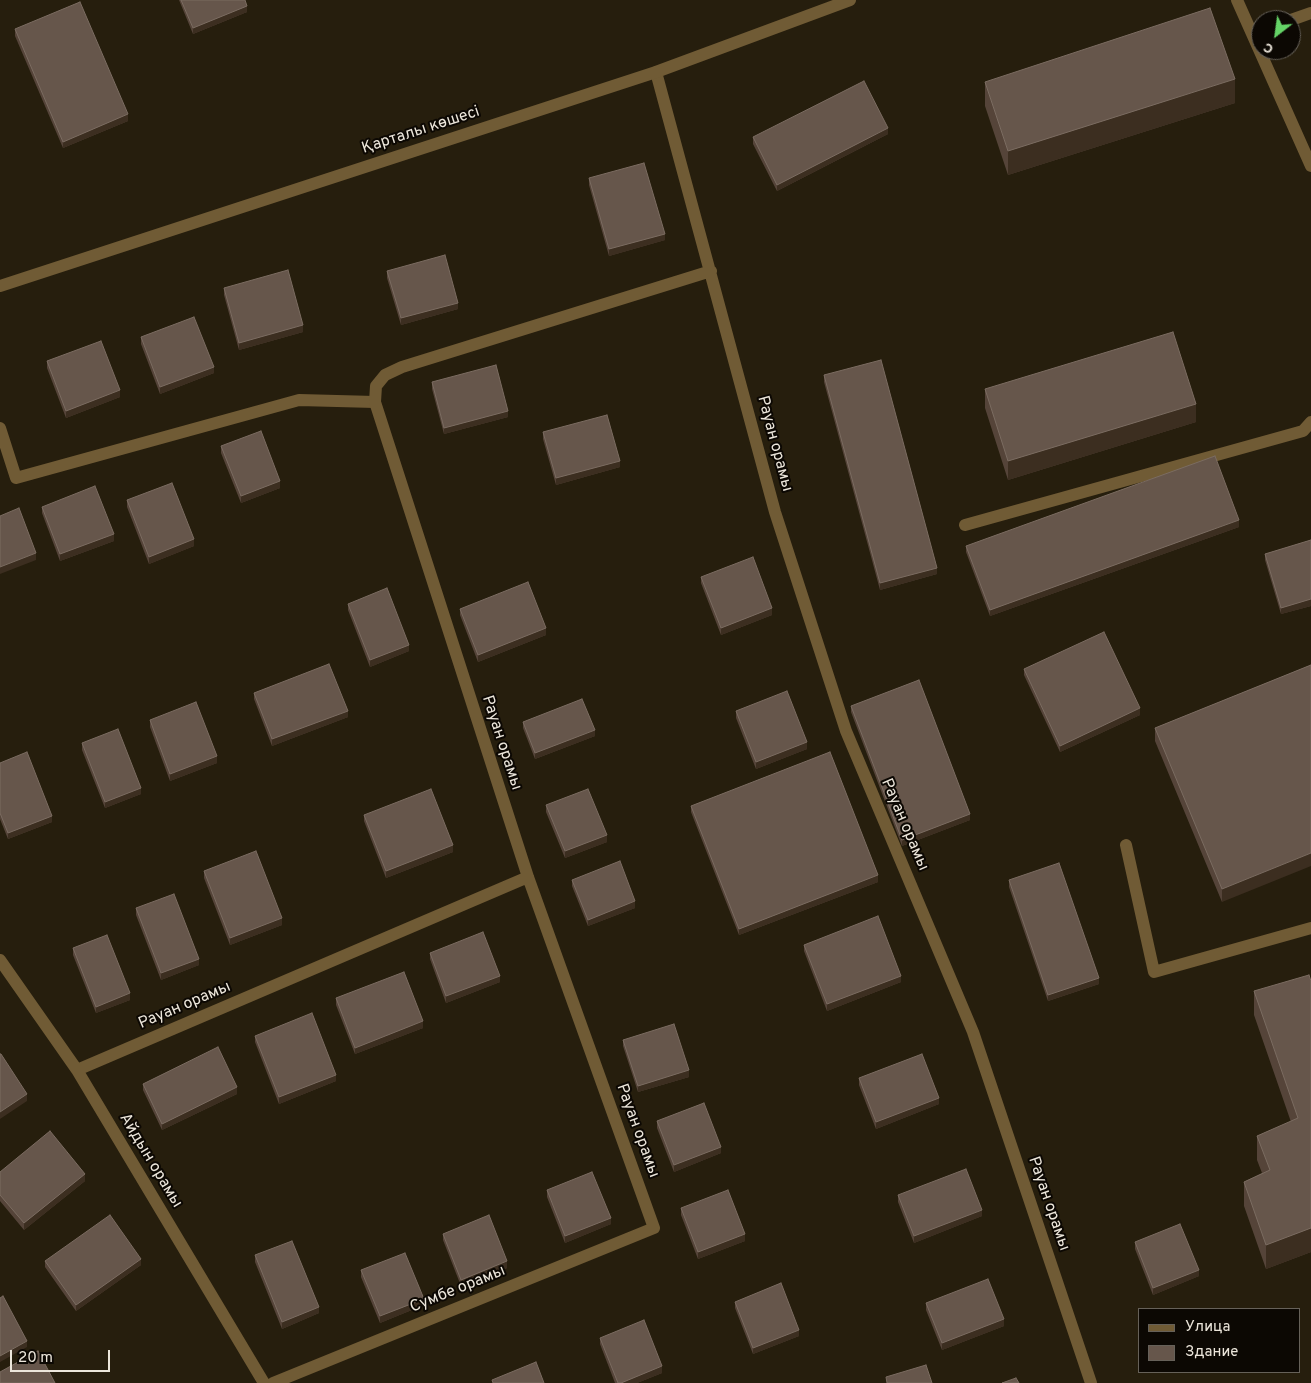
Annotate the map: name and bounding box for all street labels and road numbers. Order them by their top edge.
street label: Қарталы көшесі [360,103,482,159]
street label: Рауан орамы [752,394,796,494]
street label: Рауан орамы [477,693,525,793]
street label: Рауан орамы [876,776,932,874]
street label: Рауан орамы [136,978,234,1034]
street label: Рауан орамы [611,1081,663,1181]
street label: Айдын орамы [114,1110,186,1212]
street label: Рауан орамы [1023,1154,1073,1254]
street label: Сумбе орамы [407,1262,509,1318]

